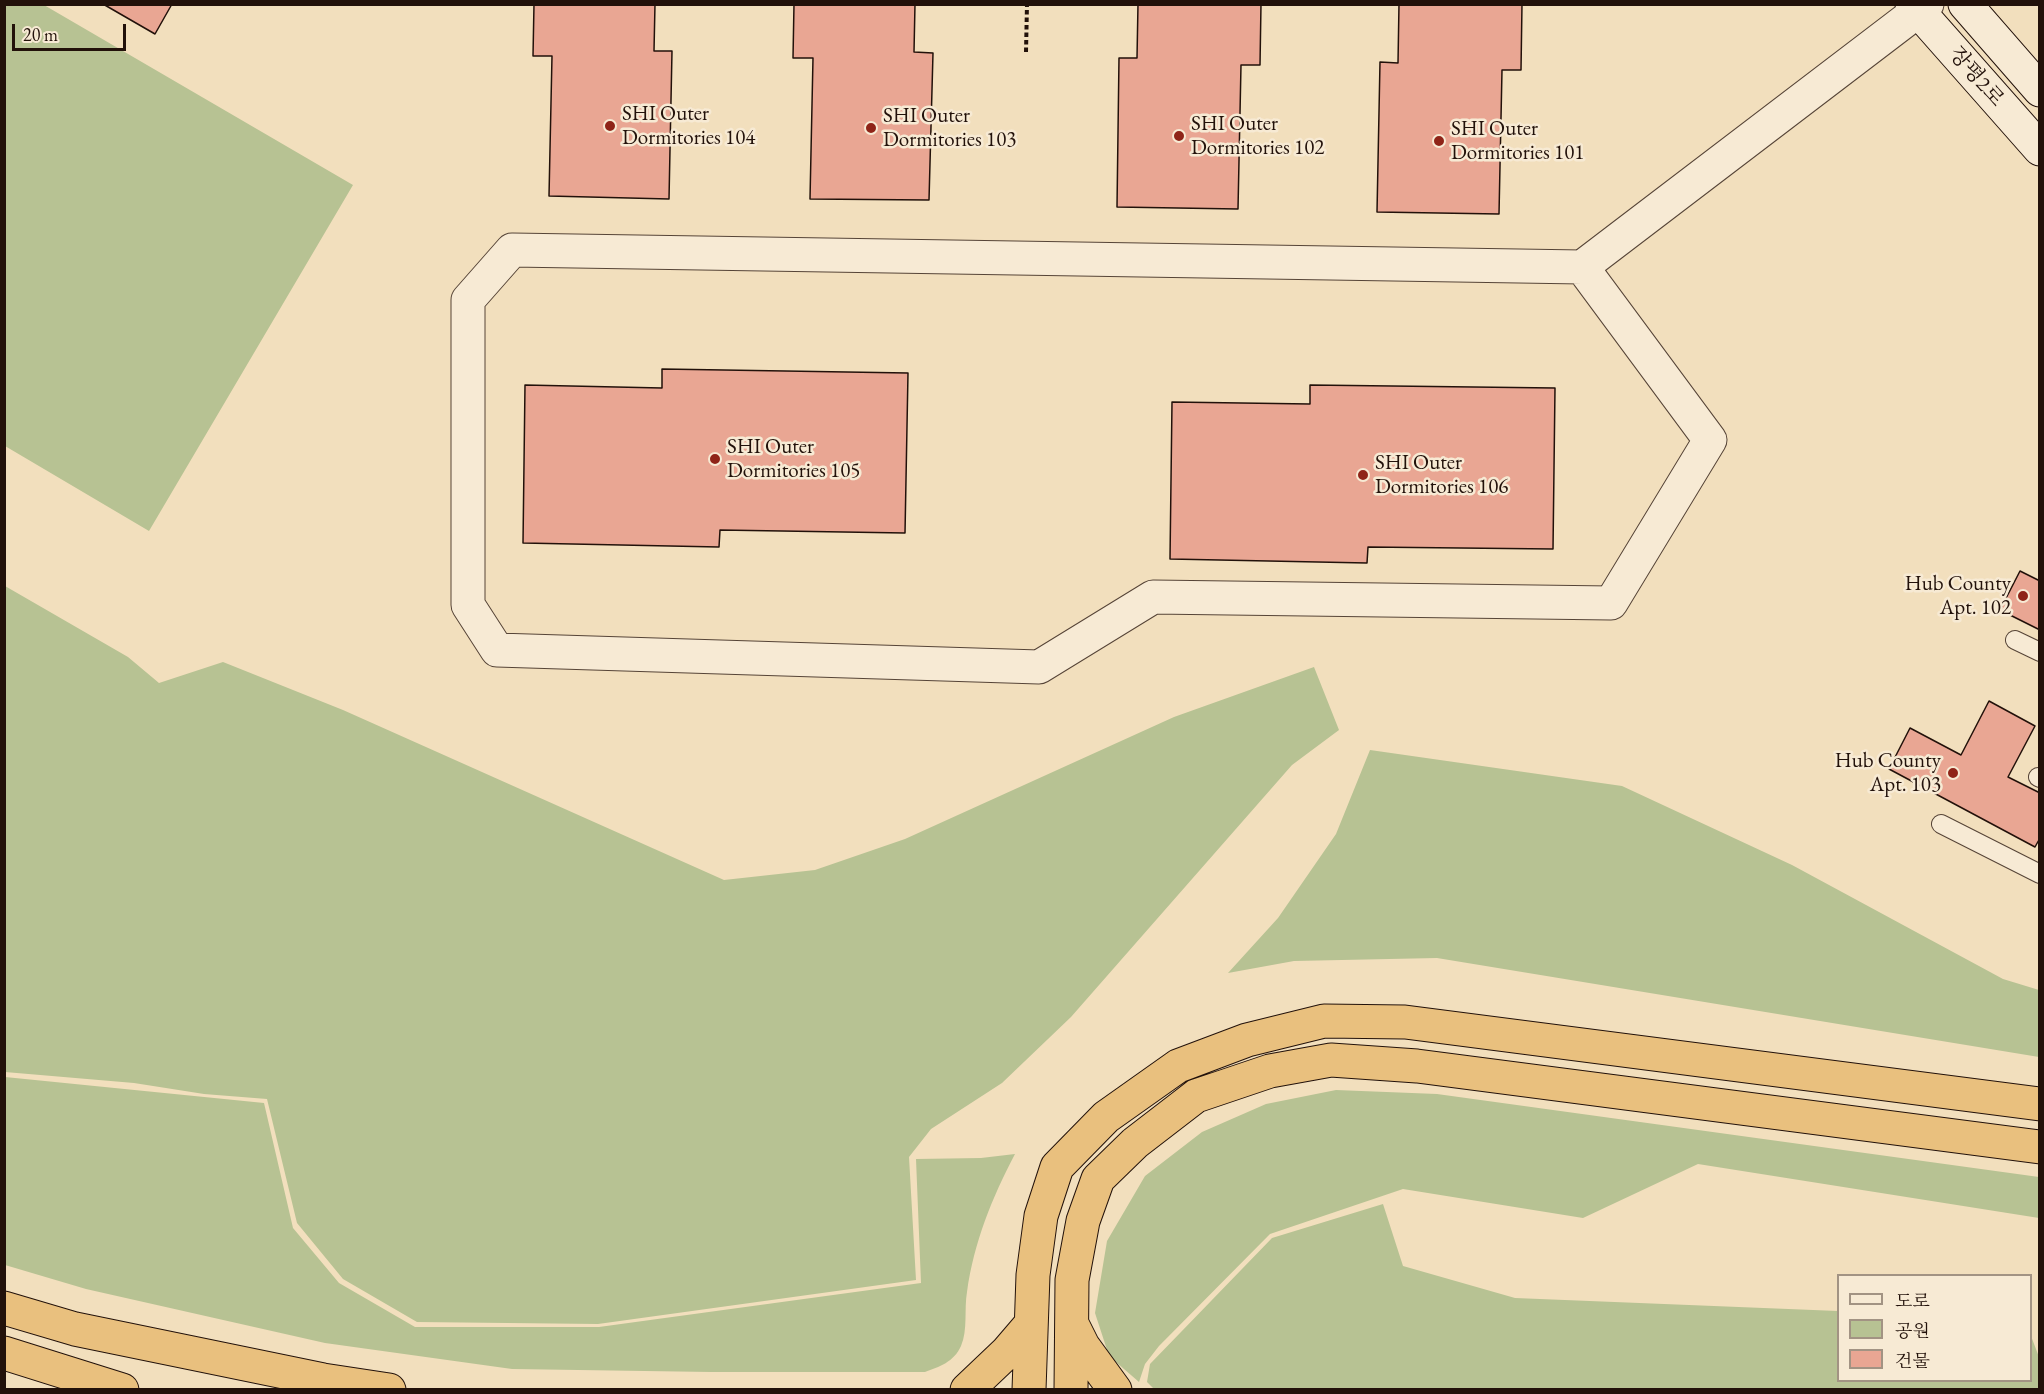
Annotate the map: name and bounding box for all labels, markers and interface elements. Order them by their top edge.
scale bar [15,12,129,50]
text: 20 m [23,23,58,46]
street label: 장평2로 [1943,42,2009,112]
place label: SHI Outer Dormitories 104 [622,101,755,151]
place label: SHI Outer Dormitories 103 [883,103,1016,153]
place label: SHI Outer Dormitories 102 [1191,111,1324,161]
place label: SHI Outer Dormitories 101 [1451,116,1584,166]
marker: SHI Outer Dormitories 104 [603,119,617,133]
marker: SHI Outer Dormitories 103 [864,121,878,135]
marker: SHI Outer Dormitories 102 [1172,129,1186,143]
marker: SHI Outer Dormitories 101 [1432,134,1446,148]
place label: SHI Outer Dormitories 105 [727,434,860,484]
place label: SHI Outer Dormitories 106 [1375,450,1508,500]
marker: SHI Outer Dormitories 105 [708,452,722,466]
marker: SHI Outer Dormitories 106 [1356,468,1370,482]
place label: Hub County Apt. 102 [1905,571,2011,621]
marker: Hub County Apt. 102 [2016,589,2030,603]
place label: Hub County Apt. 103 [1835,748,1941,798]
marker: Hub County Apt. 103 [1946,766,1960,780]
legend [1837,1274,2032,1382]
text: 도로 [1895,1289,1930,1312]
text: 공원 [1895,1319,1930,1342]
text: 건물 [1895,1349,1930,1372]

